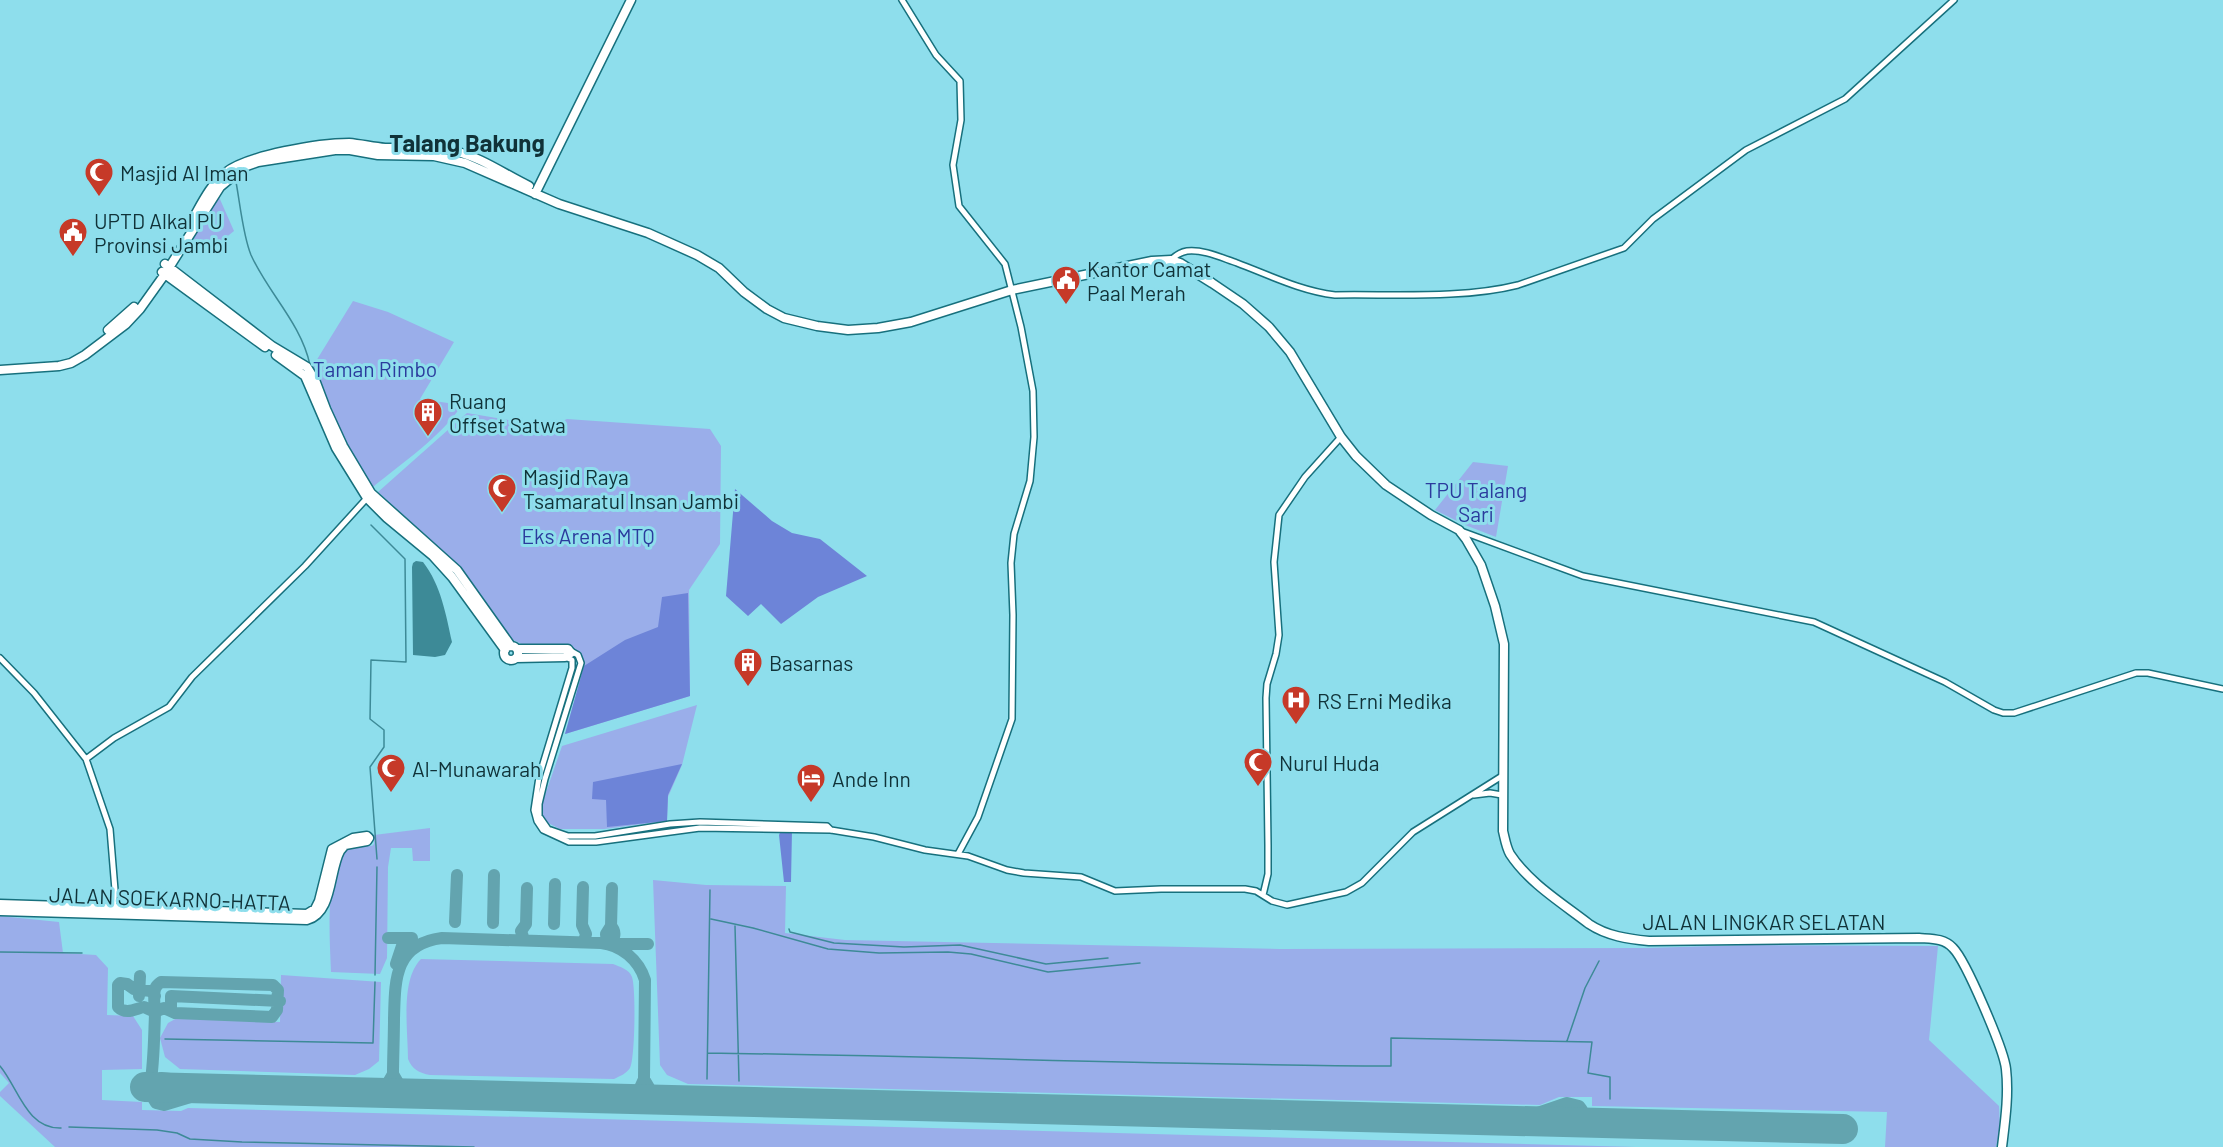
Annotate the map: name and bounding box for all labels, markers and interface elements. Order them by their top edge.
district label: Talang Bakung [389,128,545,157]
mosque icon: Masjid Al Iman [83,156,115,198]
place label: Masjid Al Iman [120,160,249,185]
place label: UPTD Alkal PU Provinsi Jambi [94,208,228,257]
public building icon: UPTD Alkal PU Provinsi Jambi [57,216,89,258]
place label: Kantor Camat Paal Merah [1087,256,1212,305]
public building icon: Kantor Camat Paal Merah [1050,264,1082,306]
park label: Taman Rimbo [313,356,437,381]
place label: Ruang Offset Satwa [449,388,566,437]
building icon: Ruang Offset Satwa [412,396,444,438]
place label: Masjid Raya Tsamaratul Insan Jambi [523,464,739,513]
mosque icon: Masjid Raya Tsamaratul Insan Jambi [486,472,518,514]
park label: TPU Talang Sari [1425,477,1527,526]
park label: Eks Arena MTQ [521,523,655,548]
building icon: Basarnas [732,646,764,688]
place label: Basarnas [769,650,853,675]
hospital icon: RS Erni Medika [1280,684,1312,726]
place label: RS Erni Medika [1317,688,1452,713]
mosque icon: Nurul Huda [1242,746,1274,788]
place label: Nurul Huda [1279,750,1380,775]
mosque icon: Al-Munawarah [375,752,407,794]
place label: Al-Munawarah [412,756,541,781]
hotel icon: Ande Inn [795,762,827,804]
place label: Ande Inn [832,766,911,791]
street label: JALAN SOEKARNO-HATTA [49,881,292,915]
street label: JALAN LINGKAR SELATAN [1642,909,1886,934]

